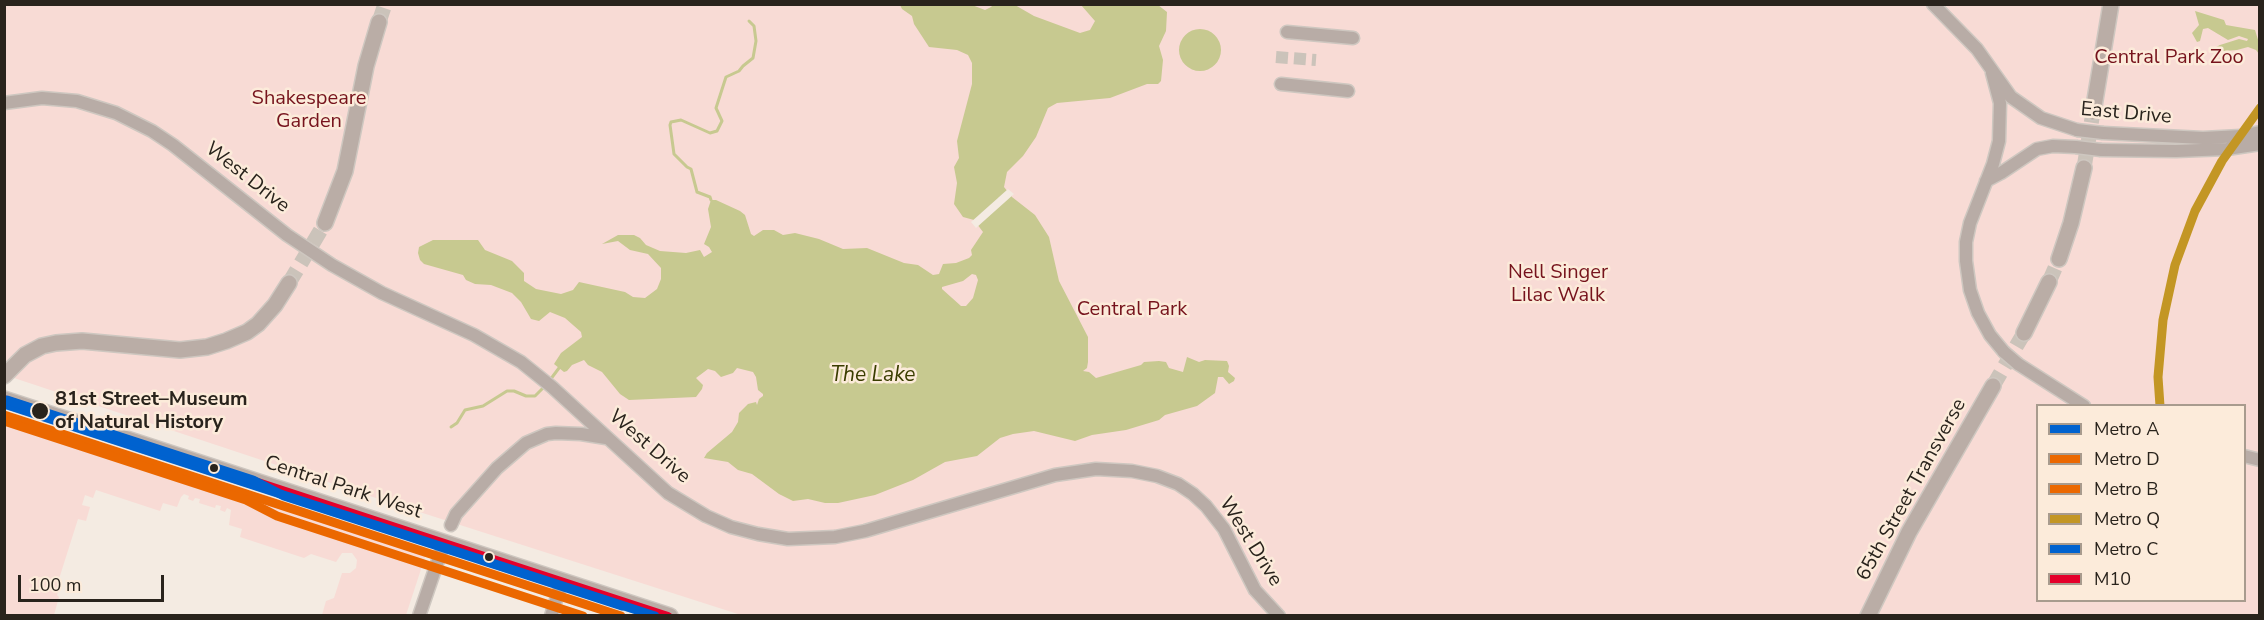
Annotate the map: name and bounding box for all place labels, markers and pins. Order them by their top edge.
place label: 81st Street–Museum of Natural History [55,388,247,435]
marker: 81st Street–Museum of Natural History [30,401,50,421]
unlabelled marker [208,462,220,474]
unlabelled marker [483,551,495,563]

